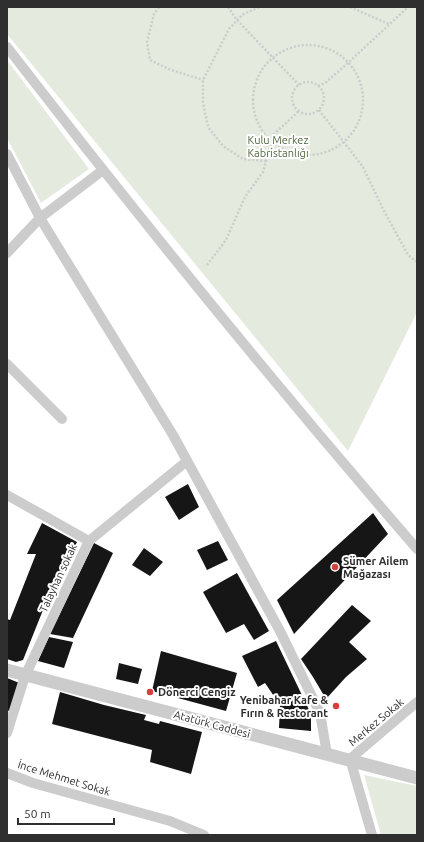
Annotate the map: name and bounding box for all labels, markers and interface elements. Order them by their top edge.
park label: Kulu Merkez Kabristanlığı [247,134,309,159]
street label: Talayhan sokak [37,542,79,614]
place label: Sümer Ailem Mağazası [343,555,409,580]
marker: Sümer Ailem Mağazası [330,562,340,572]
place label: Dönerci Cengiz [158,686,236,698]
marker: Dönerci Cengiz [145,687,155,697]
place label: Yenibahar Kafe & Fırın & Restorant [240,694,328,719]
street label: Merkez Sokak [346,695,406,748]
marker: Yenibahar Kafe & Fırın & Restorant [331,701,341,711]
street label: Atatürk Caddesi [172,708,252,740]
street label: İnce Mehmet Sokak [16,758,112,798]
scale bar [18,800,114,826]
text: 50 m [24,807,51,820]

